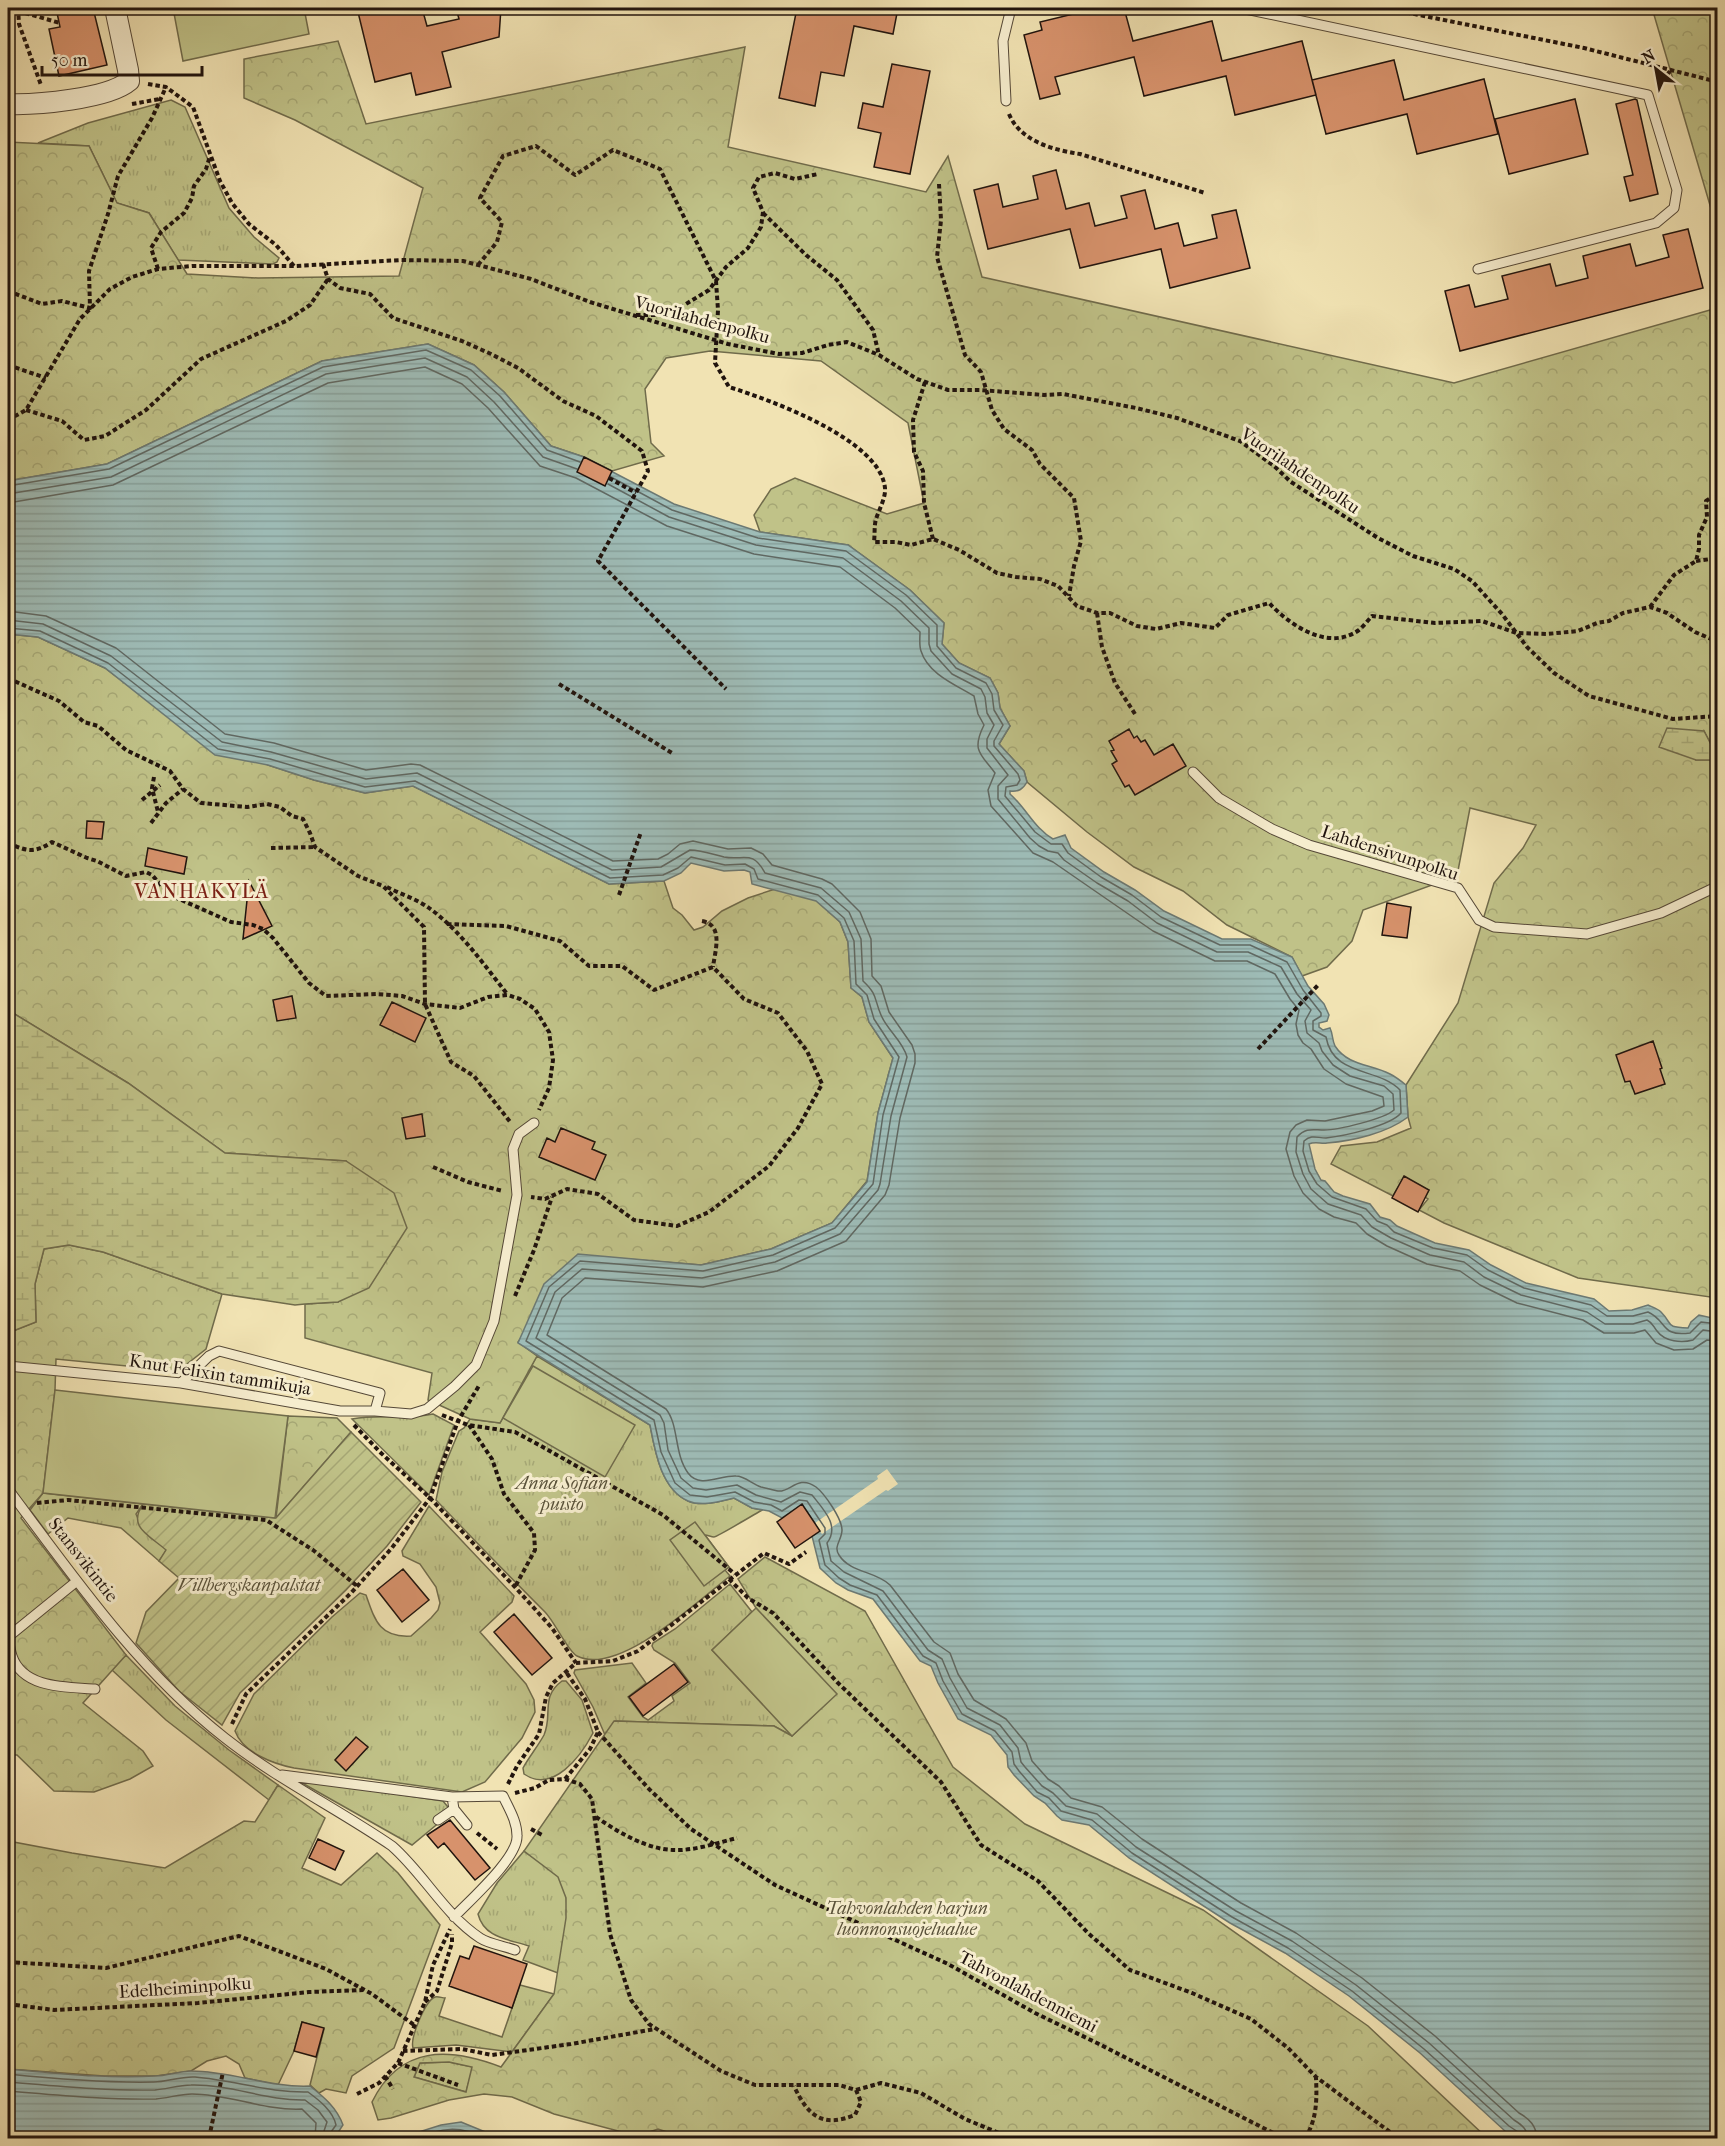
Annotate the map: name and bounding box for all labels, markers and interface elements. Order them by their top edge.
scale bar [42,39,202,77]
north arrow [1626,39,1686,99]
text: N [1638,45,1659,68]
text: 50 m [51,50,88,71]
street label: Vuorilahdenpolku [631,292,772,348]
street label: Vuorilahdenpolku [1236,423,1364,519]
street label: Lahdensivunpolku [1319,821,1461,885]
district label: VANHAKYLÄ [133,879,270,903]
street label: Knut Felixin tammikuja [128,1350,313,1400]
park label: Anna Sofian puisto [514,1473,608,1515]
street label: Stansvikintie [44,1514,122,1606]
park label: Villbergskanpalstat [178,1575,322,1596]
park label: Tahvonlahden harjun luonnonsuojelualue [826,1898,988,1940]
street label: Tahvonlahdenniemi [955,1947,1102,2038]
street label: Edelheiminpolku [118,1973,252,2003]

